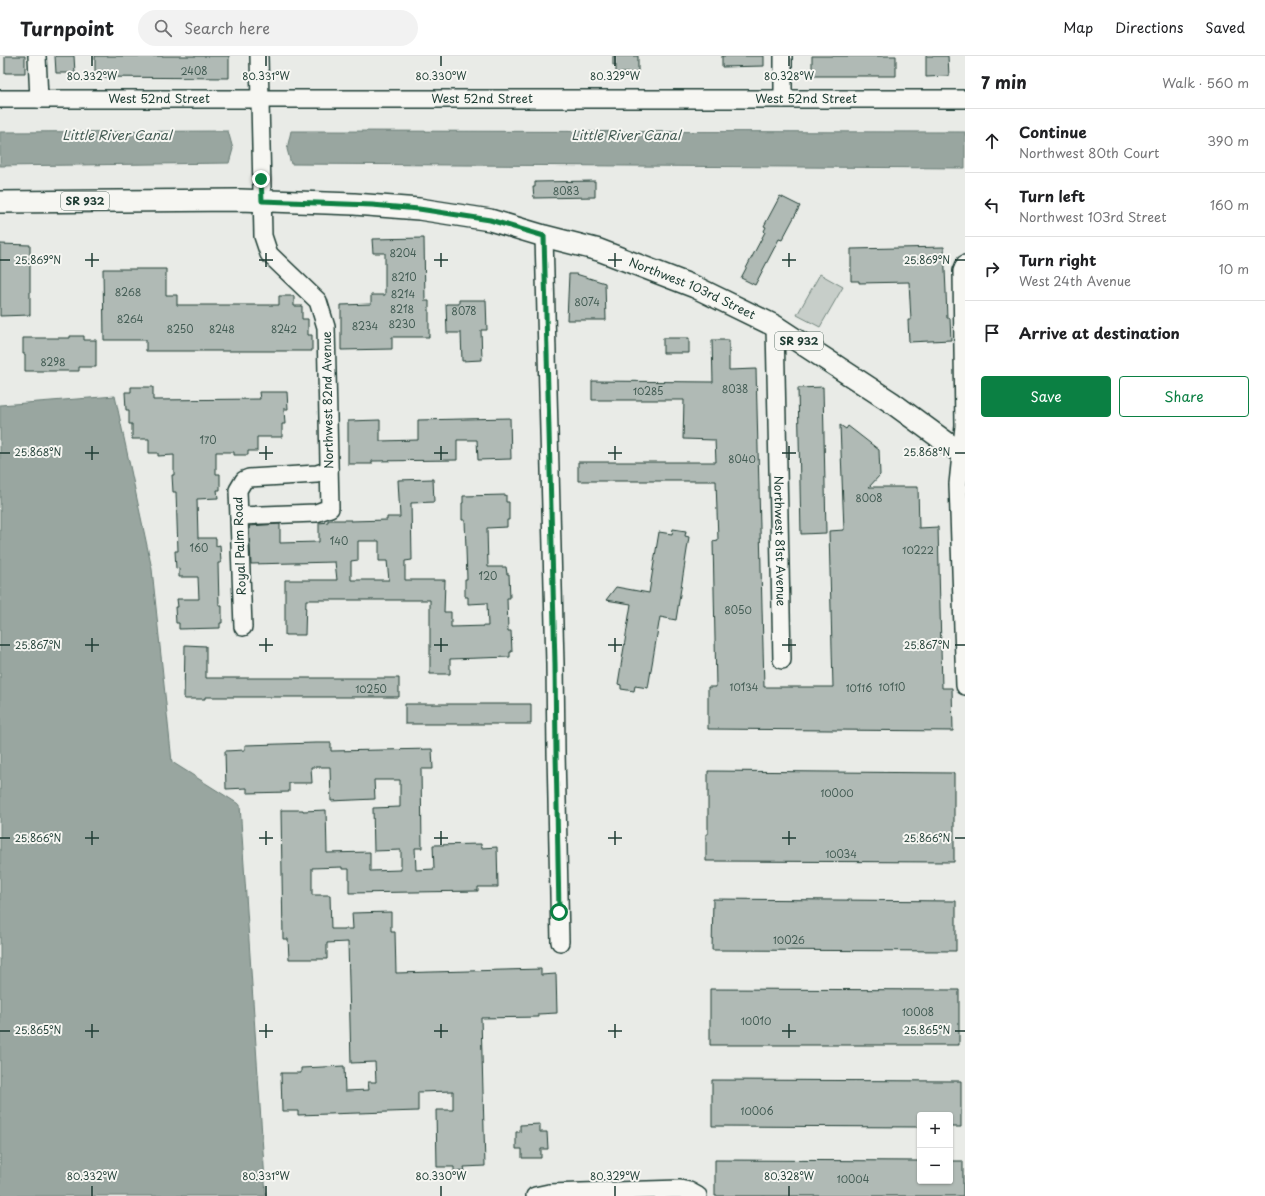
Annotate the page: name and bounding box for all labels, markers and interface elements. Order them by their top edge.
search box [138,10,418,46]
text: Turnpoint [20,14,114,42]
text: Search here [184,16,270,39]
icon: search [152,17,174,39]
text: Map [1063,17,1093,38]
text: Directions [1115,17,1183,38]
text: Saved [1205,17,1245,38]
house number: 2408 [181,63,208,78]
text: 80.332°W [67,68,118,83]
text: 80.331°W [242,68,291,83]
text: 80.330°W [416,68,467,83]
text: 80.329°W [590,68,641,83]
text: 80.328°W [764,68,815,83]
text: 7 min [981,69,1027,95]
text: Walk · 560 m [1162,73,1249,92]
street label: West 52nd Street [108,89,210,107]
street label: West 52nd Street [431,89,533,107]
street label: West 52nd Street [755,89,857,107]
text: Continue [1019,120,1087,143]
water label: Little River Canal [62,125,174,144]
water label: Little River Canal [571,125,683,144]
icon: ahead [981,130,1003,152]
text: 390 m [1207,131,1249,150]
text: Northwest 80th Court [1019,143,1159,162]
route end [252,170,270,188]
house number: 8083 [553,183,579,198]
text: Turn left [1019,184,1085,207]
road number: SR 932 [61,192,109,210]
icon: left [981,194,1003,216]
text: 160 m [1210,195,1249,214]
text: Northwest 103rd Street [1019,207,1167,226]
house number: 8204 [389,245,417,260]
text: Turn right [1019,248,1096,271]
text: 25.869°N [15,252,61,267]
street label: Northwest 103rd Street [627,252,759,323]
text: 25.869°N [904,252,950,267]
icon: right [981,258,1003,280]
text: 10 m [1219,259,1249,278]
house number: 8210 [391,269,417,284]
text: West 24th Avenue [1019,271,1131,290]
house number: 8268 [115,284,141,299]
house number: 8214 [391,286,416,301]
house number: 8074 [574,294,600,309]
house number: 8218 [390,301,414,316]
house number: 8078 [451,303,477,318]
house number: 8264 [117,311,144,326]
house number: 8230 [388,316,416,331]
house number: 8234 [352,318,379,333]
house number: 8250 [167,321,193,336]
house number: 8248 [209,321,235,336]
house number: 8242 [271,321,297,336]
text: Arrive at destination [1019,321,1180,344]
icon: arrive [981,322,1003,344]
street label: Northwest 82nd Avenue [317,331,337,469]
road number: SR 932 [775,332,823,350]
house number: 8298 [40,354,66,369]
button: Save [981,376,1111,417]
button: Share [1119,376,1249,417]
house number: 8038 [722,381,748,396]
house number: 10285 [633,383,663,398]
house number: 170 [199,432,217,447]
text: 25.868°N [15,444,62,459]
text: 25.868°N [904,444,951,459]
house number: 8040 [728,451,756,466]
street label: Northwest 81st Avenue [770,475,791,607]
house number: 8008 [855,490,883,505]
street label: Royal Palm Road [228,496,250,596]
house number: 140 [330,533,348,548]
house number: 160 [190,540,208,555]
house number: 10222 [902,542,934,557]
house number: 120 [479,568,497,583]
house number: 8050 [724,602,752,617]
text: 25.867°N [15,637,61,652]
text: 25.867°N [904,637,950,652]
house number: 10134 [730,679,759,694]
house number: 10110 [879,679,905,694]
house number: 10116 [846,680,872,695]
house number: 10250 [355,681,387,696]
house number: 10000 [820,785,854,800]
text: 25.866°N [15,830,61,845]
text: 25.866°N [904,830,950,845]
house number: 10034 [825,846,857,861]
route start [550,903,568,921]
house number: 10026 [773,932,805,947]
house number: 10008 [902,1004,934,1019]
house number: 10010 [741,1013,771,1028]
text: 25.865°N [15,1022,61,1037]
text: 25.865°N [904,1022,950,1037]
house number: 10006 [741,1103,773,1118]
map controls [917,1112,953,1184]
button: + [917,1112,953,1148]
button: − [917,1148,953,1184]
text: 80.332°W [67,1168,118,1183]
text: 80.331°W [242,1168,291,1183]
text: 80.330°W [416,1168,467,1183]
text: 80.329°W [590,1168,641,1183]
text: 80.328°W [764,1168,815,1183]
house number: 10004 [837,1171,870,1186]

